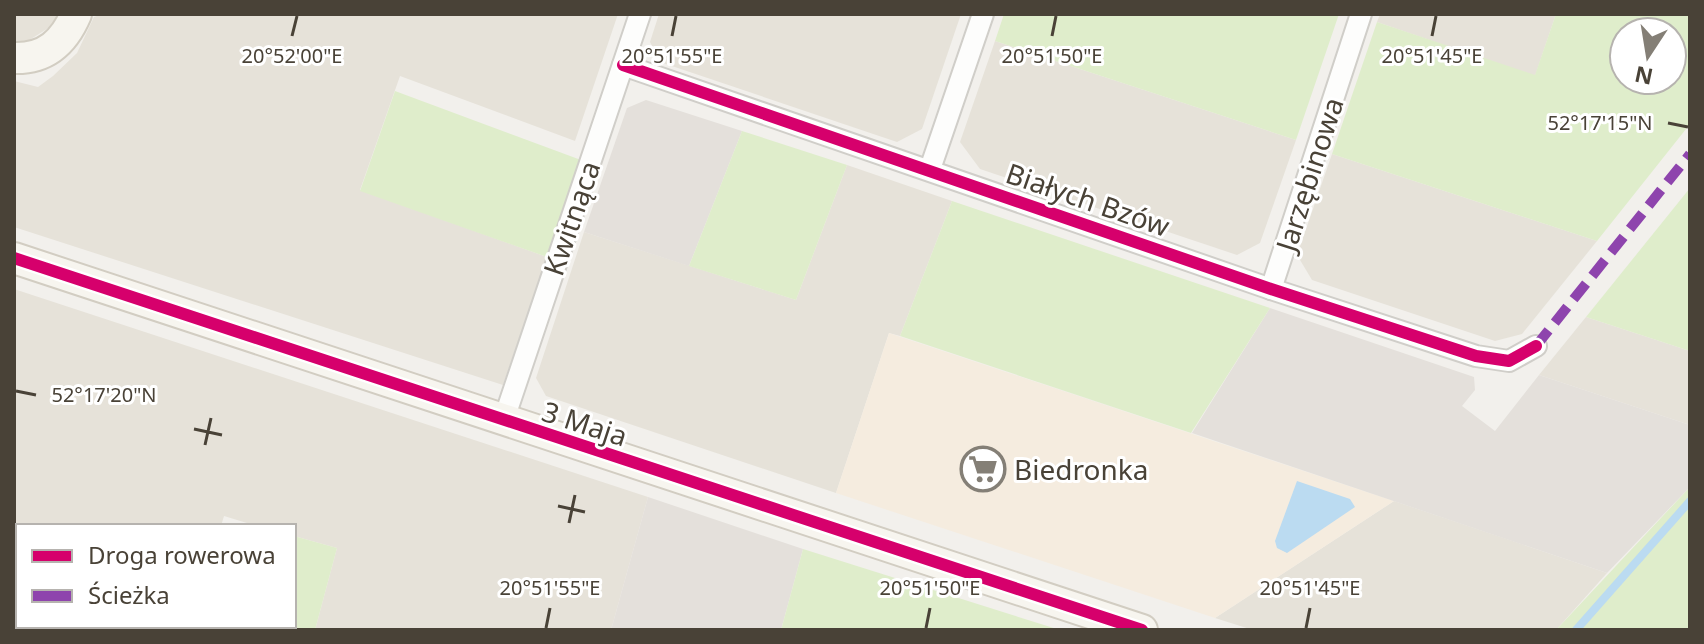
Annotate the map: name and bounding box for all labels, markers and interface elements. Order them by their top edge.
north arrow [1608,16,1688,96]
text: 20°52'00"E [242,42,342,69]
text: 20°51'55"E [622,42,722,69]
text: 20°51'50"E [1002,42,1102,69]
text: 20°51'45"E [1382,42,1482,69]
text: N [1632,60,1656,93]
street label: Jarzębinowa [1265,92,1352,259]
text: 52°17'15"N [1547,109,1653,136]
street label: Białych Bzów [1001,153,1175,245]
street label: Kwitnąca [534,156,608,280]
text: 52°17'20"N [51,381,157,408]
street label: 3 Maja [538,391,632,455]
supermarket icon: Biedronka [959,445,1007,493]
place label: Biedronka [1014,450,1148,488]
legend [16,524,296,628]
text: Droga rowerowa [88,538,276,571]
text: 20°51'55"E [500,574,600,601]
text: 20°51'50"E [880,574,980,601]
text: 20°51'45"E [1260,574,1360,601]
text: Ścieżka [88,578,170,611]

